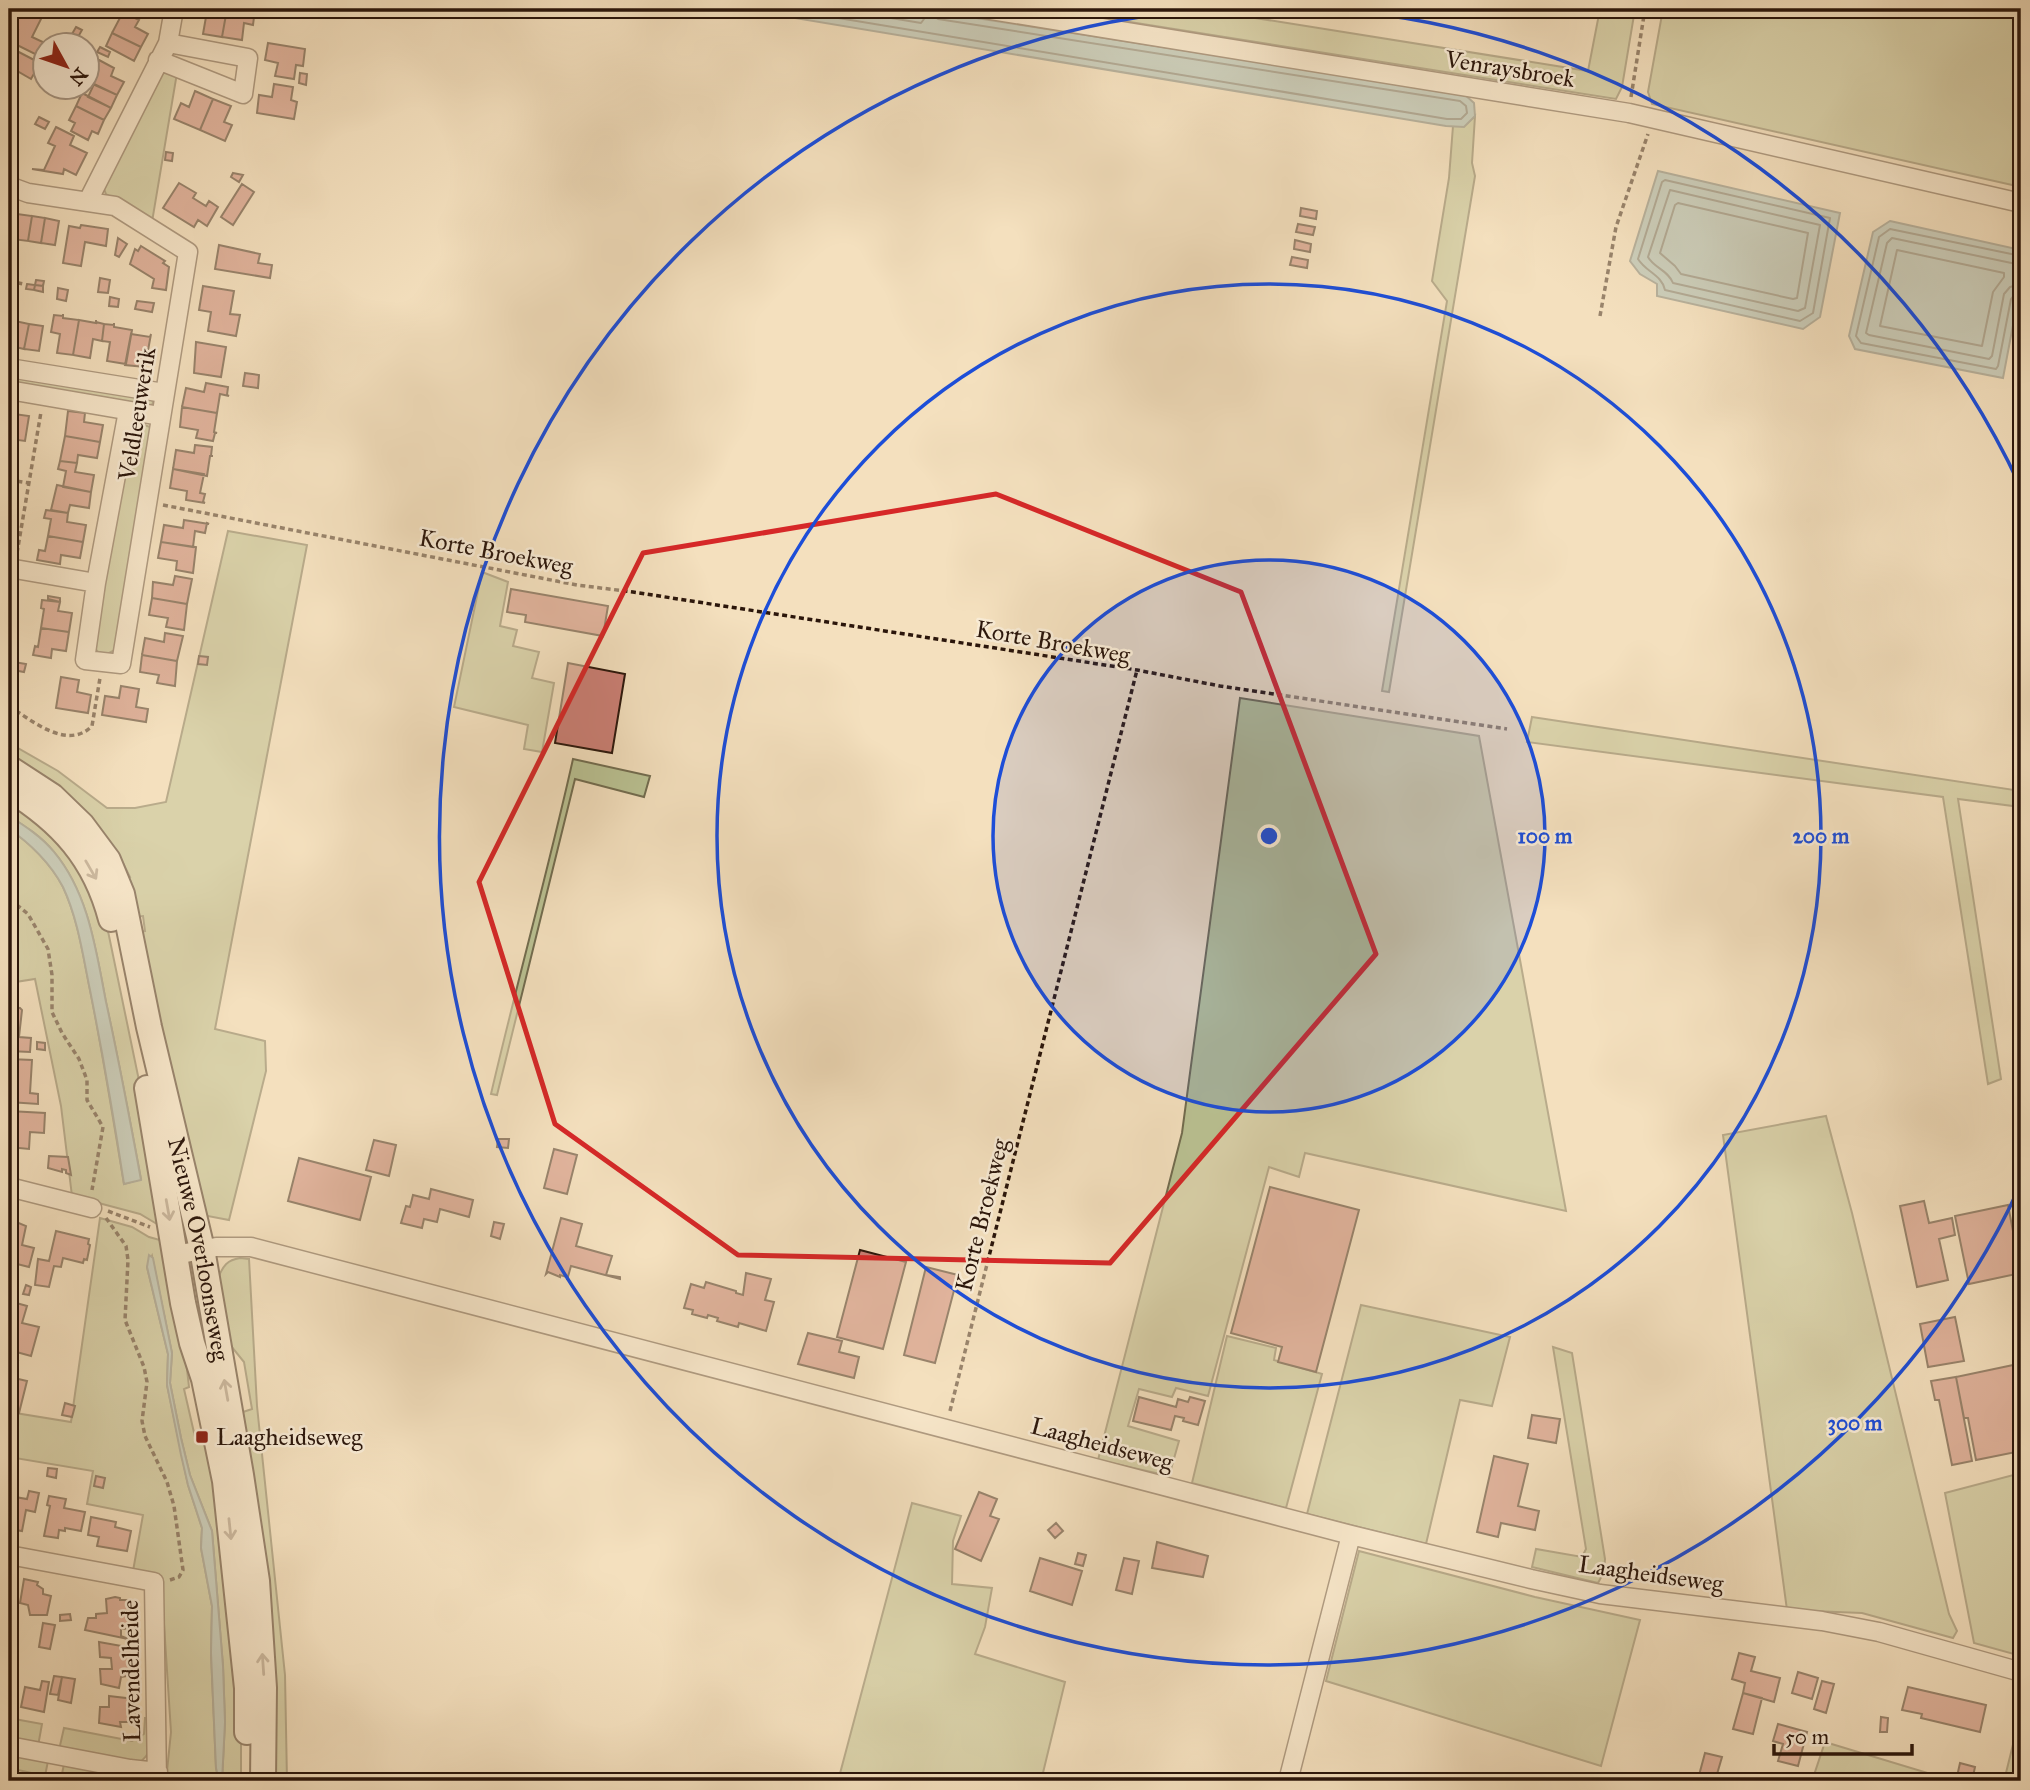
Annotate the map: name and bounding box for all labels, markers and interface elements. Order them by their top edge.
north arrow [32,32,102,102]
street label: Venraysbroek [1442,44,1578,94]
text: N [65,63,93,90]
street label: Veldleeuwerik [111,344,162,484]
street label: Korte Broekweg [416,522,576,582]
street label: Korte Broekweg [973,614,1133,670]
text: 100 m [1518,823,1573,849]
text: 200 m [1793,823,1850,849]
centre of rings [1257,824,1281,848]
one-way arrow [84,859,98,879]
street label: Nieuwe Overloonseweg [161,1134,236,1364]
street label: Korte Broekweg [949,1135,1016,1294]
one-way arrow [162,1198,175,1221]
one-way arrow [219,1379,232,1402]
text: 300 m [1827,1410,1883,1436]
street label: Laagheidseweg [1027,1411,1177,1478]
place label: Laagheidseweg [216,1422,363,1452]
marker: Laagheidseweg [194,1429,210,1445]
one-way arrow [224,1517,237,1540]
street label: Laagheidseweg [1576,1549,1726,1599]
street label: Lavendelheide [115,1600,147,1742]
one-way arrow [256,1653,269,1676]
scale bar [1774,1713,1913,1757]
text: 50 m [1785,1724,1830,1750]

